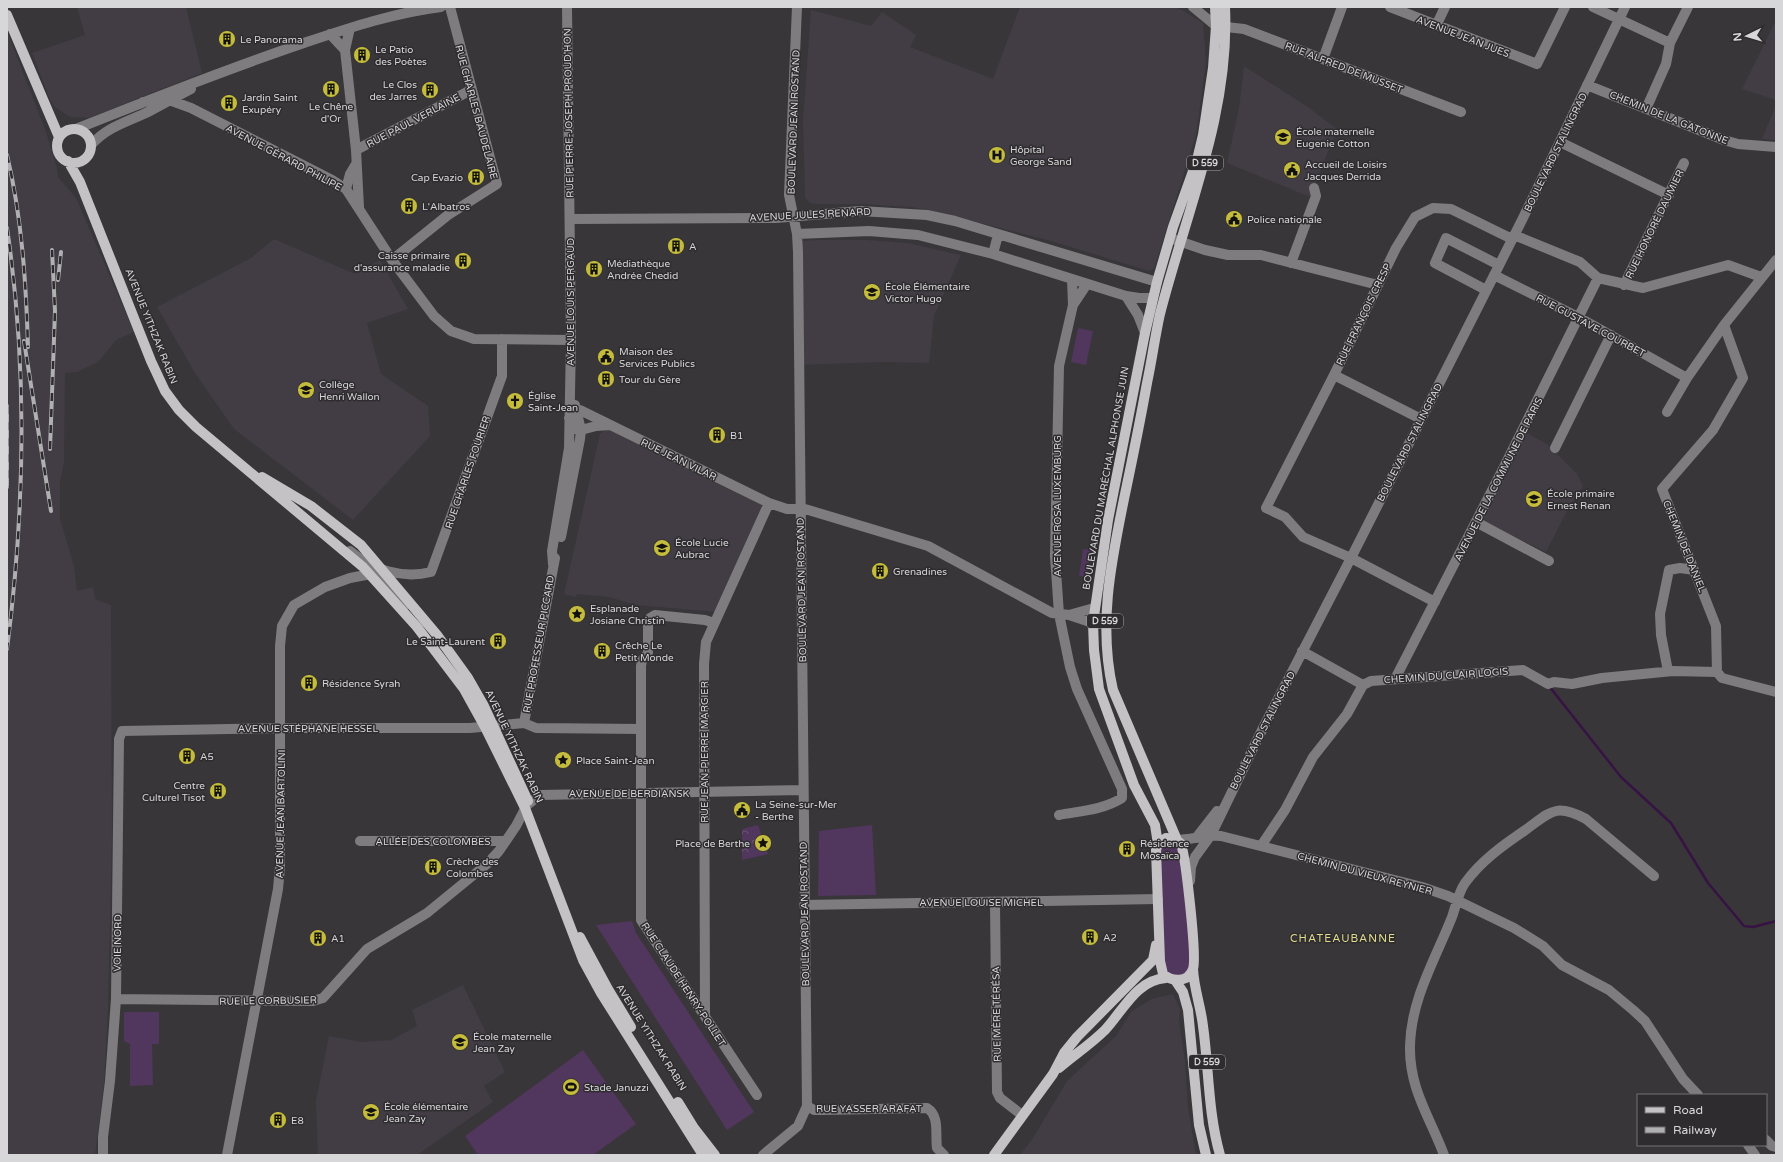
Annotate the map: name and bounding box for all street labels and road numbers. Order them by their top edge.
street label: AVENUE JEAN JUES [1414,14,1511,60]
street label: RUE PIERRE-JOSEPH PROUD'HON [562,28,576,198]
street label: RUE ALFRED DE MUSSET [1283,40,1404,96]
street label: RUE CHARLES BAUDELAIRE [452,44,500,181]
street label: BOULEVARD JEAN ROSTAND [785,50,803,194]
street label: CHEMIN DE LA GATONNE [1608,89,1730,147]
street label: RUE PAUL VERLAINE [365,91,462,151]
street label: BOULEVARD STALINGRAD [1522,91,1590,214]
street label: AVENUE GÉRARD PHILIPE [224,122,344,194]
road number: D 559 [1187,156,1223,170]
street label: RUE HONORÉ DAUMIER [1623,168,1687,281]
street label: AVENUE JULES RENARD [749,206,871,224]
street label: AVENUE LOUIS PERGAUD [565,238,577,366]
street label: RUE FRANÇOIS CRESP [1334,261,1394,367]
street label: AVENUE YITHZAK RABIN [122,267,180,386]
street label: RUE GUSTAVE COURBET [1534,292,1647,360]
street label: BOULEVARD DU MARÉCHAL ALPHONSE JUIN [1080,366,1132,591]
street label: BOULEVARD STALINGRAD [1375,381,1445,504]
street label: AVENUE DE LA COMMUNE DE PARIS [1452,396,1546,563]
street label: RUE CHARLES FOURIER [443,414,493,530]
street label: AVENUE ROSA LUXEMBURG [1052,435,1064,577]
street label: RUE JEAN VILAR [639,436,718,483]
street label: CHEMIN DE DANIEL [1660,499,1708,594]
street label: BOULEVARD JEAN ROSTAND [795,518,809,662]
street label: RUE PROFESSEUR PICCARD [521,574,557,714]
road number: D 559 [1087,614,1123,628]
street label: CHEMIN DU CLAIR LOGIS [1383,666,1509,686]
street label: BOULEVARD STALINGRAD [1228,669,1298,792]
street label: RUE JEAN-PIERRE MARGIER [699,681,711,823]
street label: AVENUE YITHZAK RABIN [483,688,546,805]
street label: AVENUE STÉPHANE HESSEL [238,723,378,735]
street label: AVENUE JEAN BARTOLINI [274,749,288,879]
street label: AVENUE DE BERDIANSK [569,788,690,800]
street label: ALLÉE DES COLOMBES [376,836,490,848]
street label: BOULEVARD JEAN ROSTAND [798,842,812,986]
street label: CHEMIN DU VIEUX REYNIER [1296,850,1433,898]
street label: AVENUE LOUISE MICHEL [919,897,1043,909]
street label: VOIE NORD [111,914,125,972]
street label: RUE CLAUDE HENRY-POLLET [639,920,728,1049]
street label: RUE MÈRE TÉRÉSA [990,966,1004,1062]
street label: AVENUE YITHZAK RABIN [613,982,689,1093]
street label: RUE LE CORBUSIER [219,994,317,1008]
road number: D 559 [1189,1055,1225,1069]
street label: RUE YASSER ARAFAT [816,1103,922,1115]

